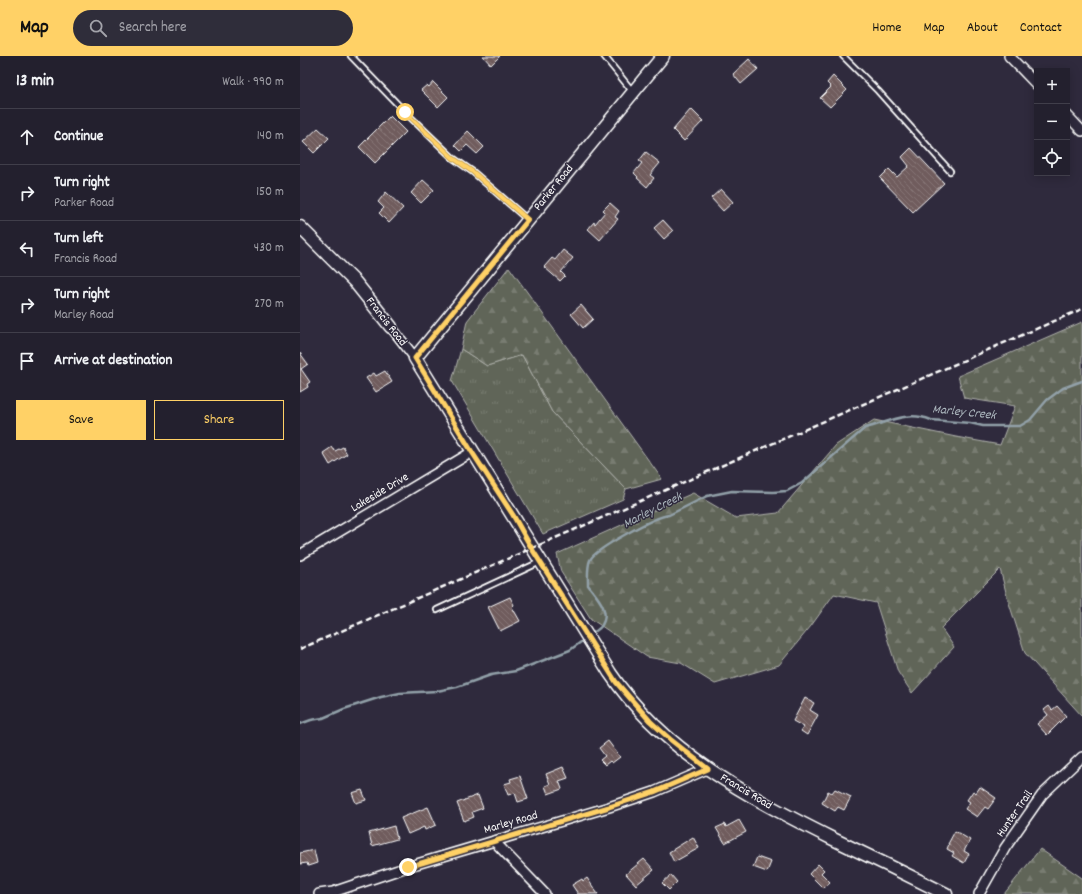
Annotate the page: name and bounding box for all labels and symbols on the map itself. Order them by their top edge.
route start [396,103,414,121]
street label: Parker Road [530,161,578,215]
street label: Francis Road [361,294,411,350]
water label: Marley Creek [931,400,998,426]
street label: Lakeside Drive [348,469,412,517]
water label: Marley Creek [620,487,687,534]
street label: Francis Road [717,770,775,814]
street label: Hunter Trail [993,787,1037,841]
street label: Marley Road [482,807,540,839]
route end [399,858,417,876]

